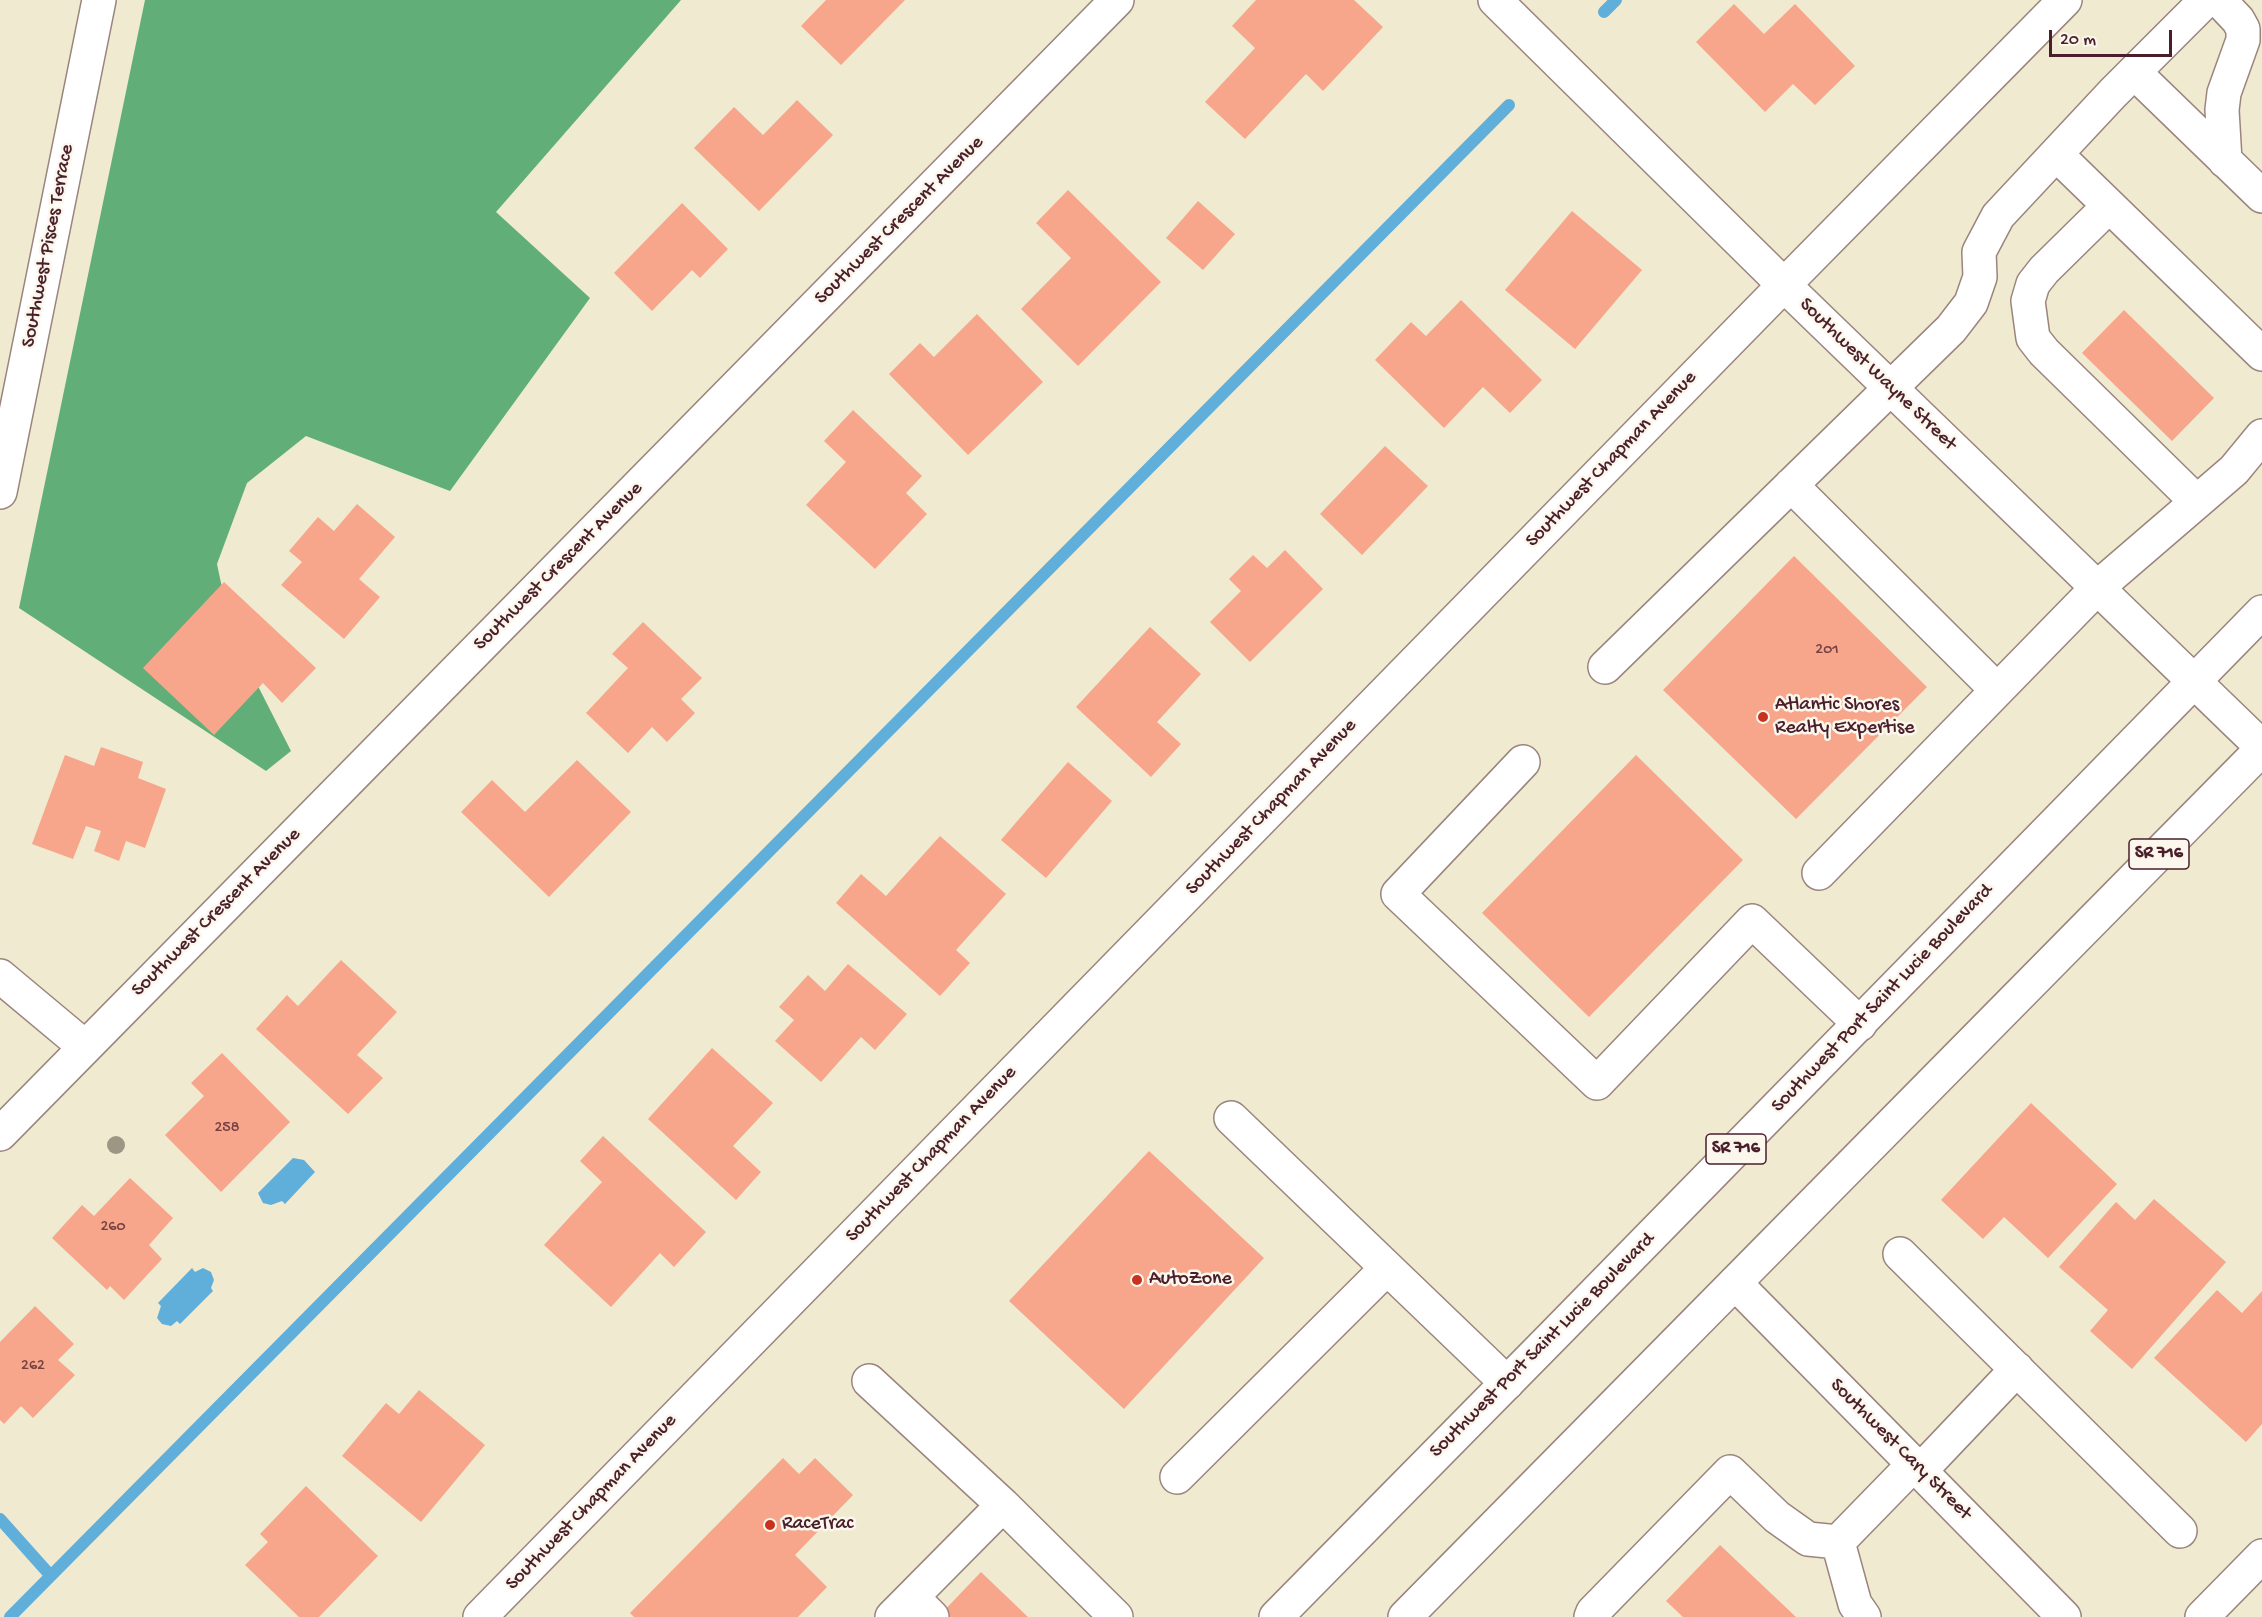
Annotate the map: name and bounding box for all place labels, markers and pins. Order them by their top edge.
place label: Atlantic Shores Realty Expertise [1775,694,1914,741]
marker: Atlantic Shores Realty Expertise [1756,710,1770,724]
place label: AutoZone [1149,1268,1232,1292]
marker: AutoZone [1130,1273,1144,1287]
place label: RaceTrac [782,1513,853,1537]
marker: RaceTrac [763,1518,777,1532]

